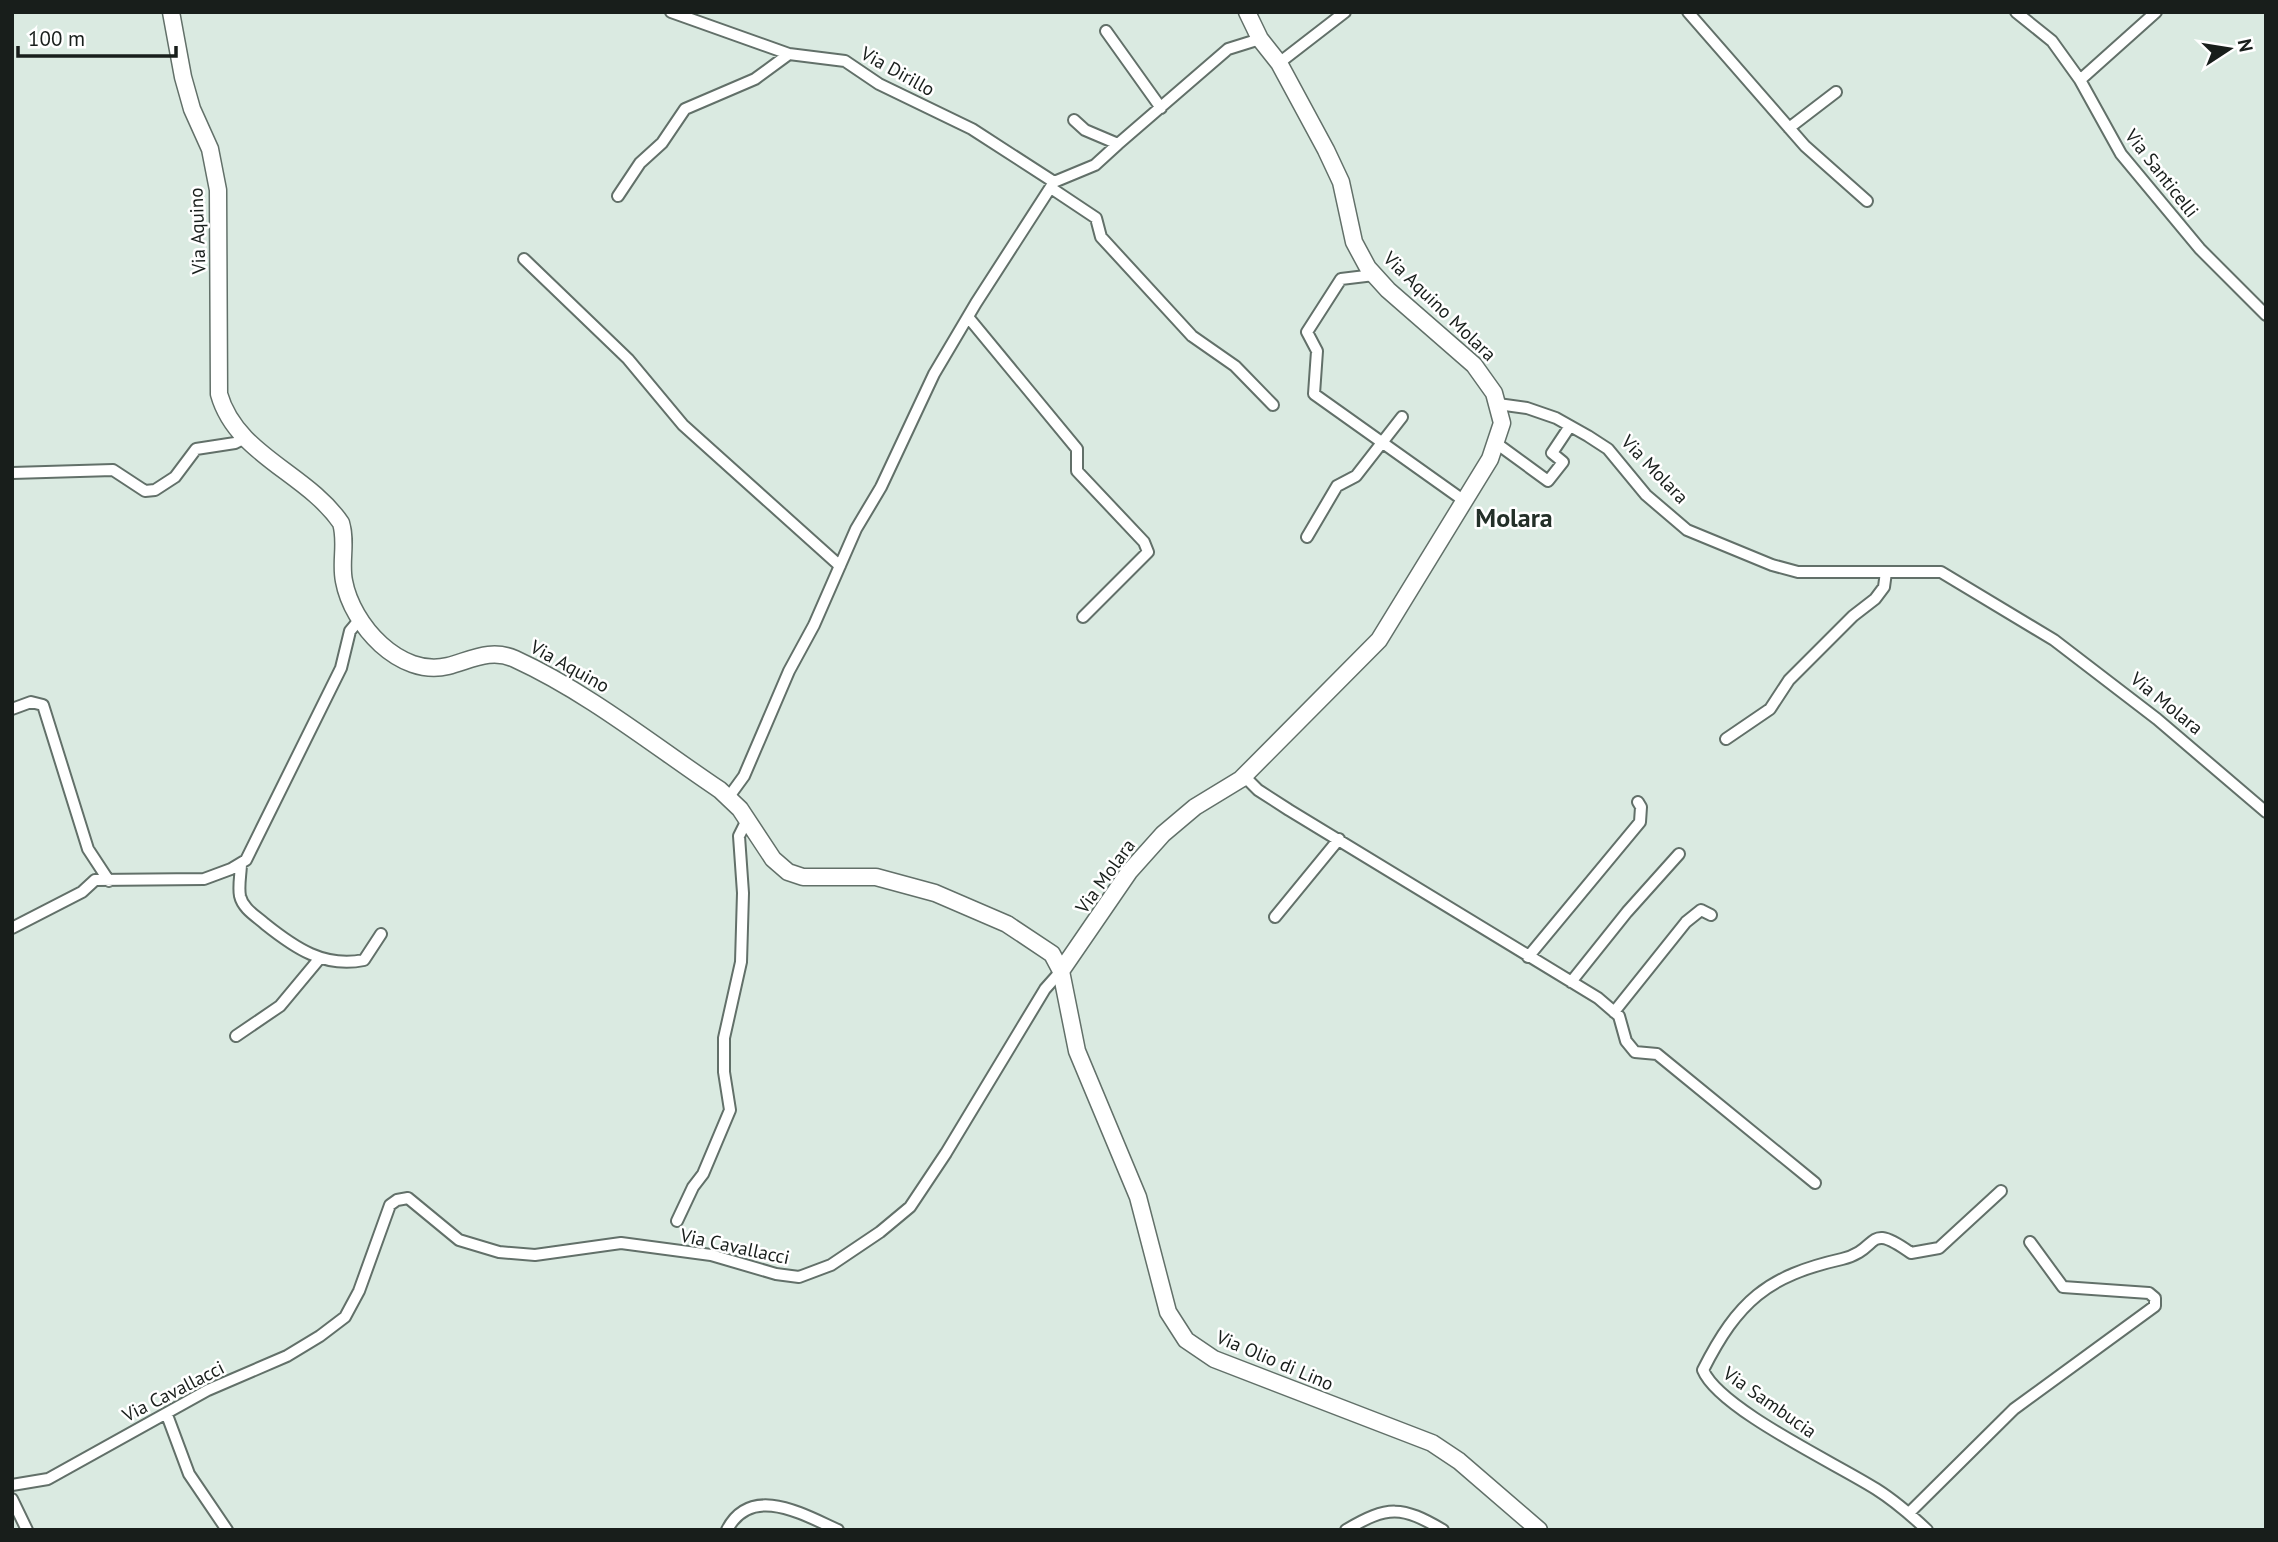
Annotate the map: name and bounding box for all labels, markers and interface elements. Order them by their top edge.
scale bar [18,14,175,58]
north arrow [2194,14,2264,84]
text: 100 m [28,25,85,52]
text: N [2233,37,2259,54]
street label: Via Dirillo [856,40,939,101]
street label: Via Santicelli [2119,123,2204,222]
street label: Via Aquino [183,187,211,276]
street label: Via Aquino Molara [1378,245,1502,366]
street label: Via Molara [1616,429,1694,508]
district label: Molara [1475,501,1553,534]
street label: Via Aquino [525,634,614,698]
street label: Via Molara [2125,666,2208,740]
street label: Via Molara [1069,834,1140,919]
street label: Via Cavallacci [677,1222,792,1269]
street label: Via Olio di Lino [1212,1324,1337,1395]
street label: Via Cavallacci [117,1355,228,1427]
street label: Via Sambucia [1718,1360,1821,1443]

